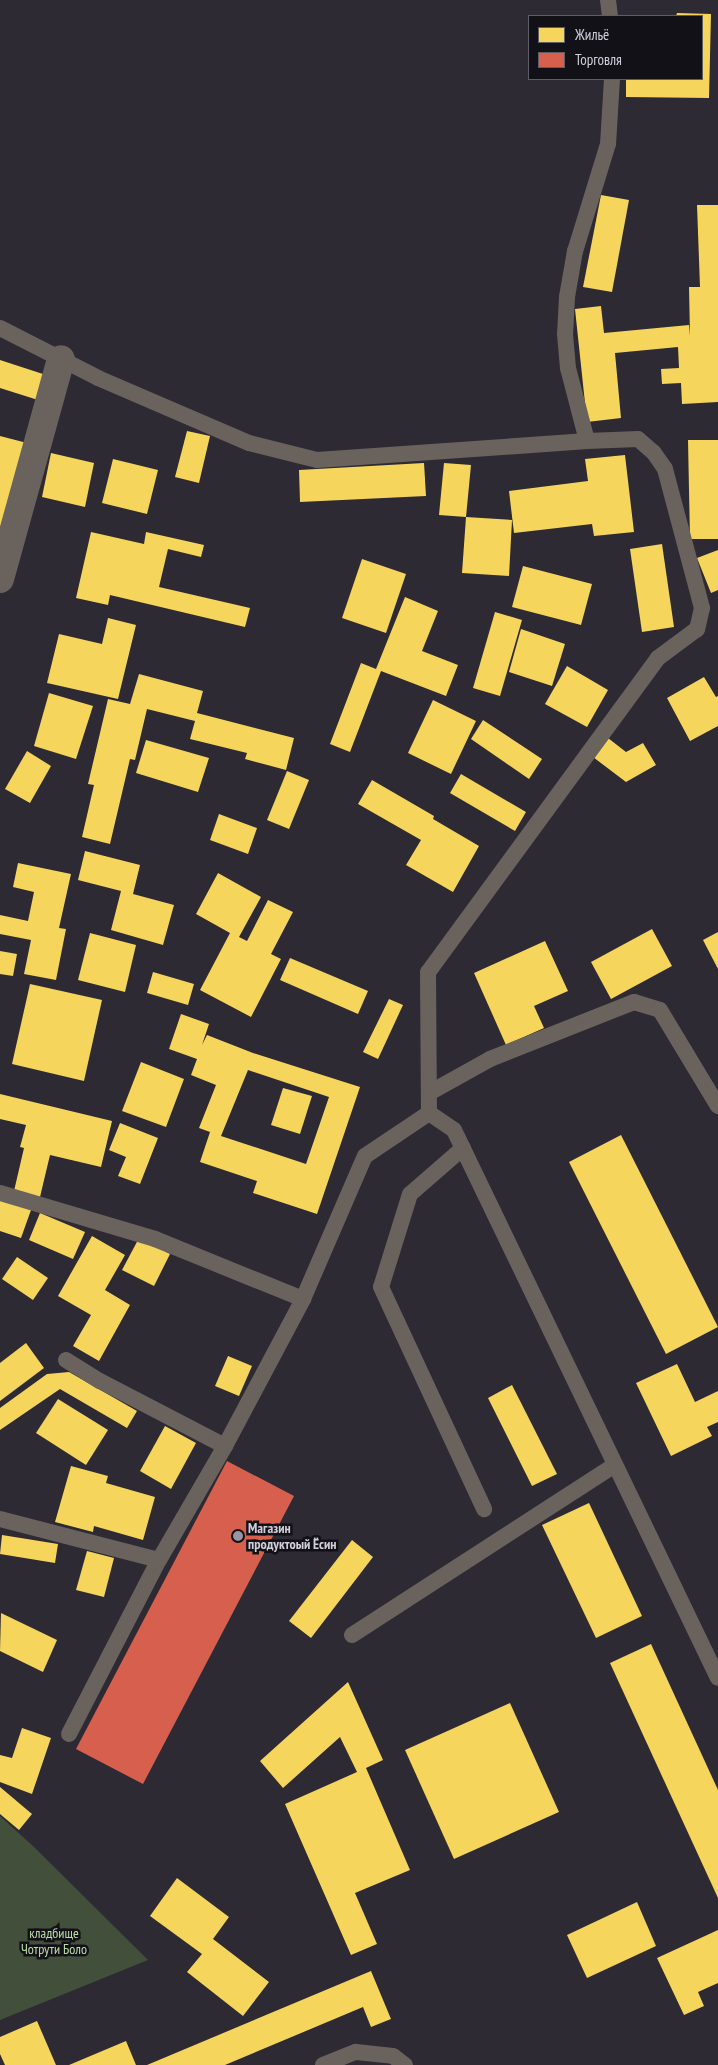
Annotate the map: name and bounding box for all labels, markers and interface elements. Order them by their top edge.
legend [528,15,703,80]
text: Жильё [575,25,609,44]
text: Торговля [575,50,622,69]
place label: Магазин продуктоый Ёсин [248,1520,337,1552]
marker: Магазин продуктоый Ёсин [232,1530,244,1542]
park label: кладбище Чотрути Боло [21,1925,87,1958]

